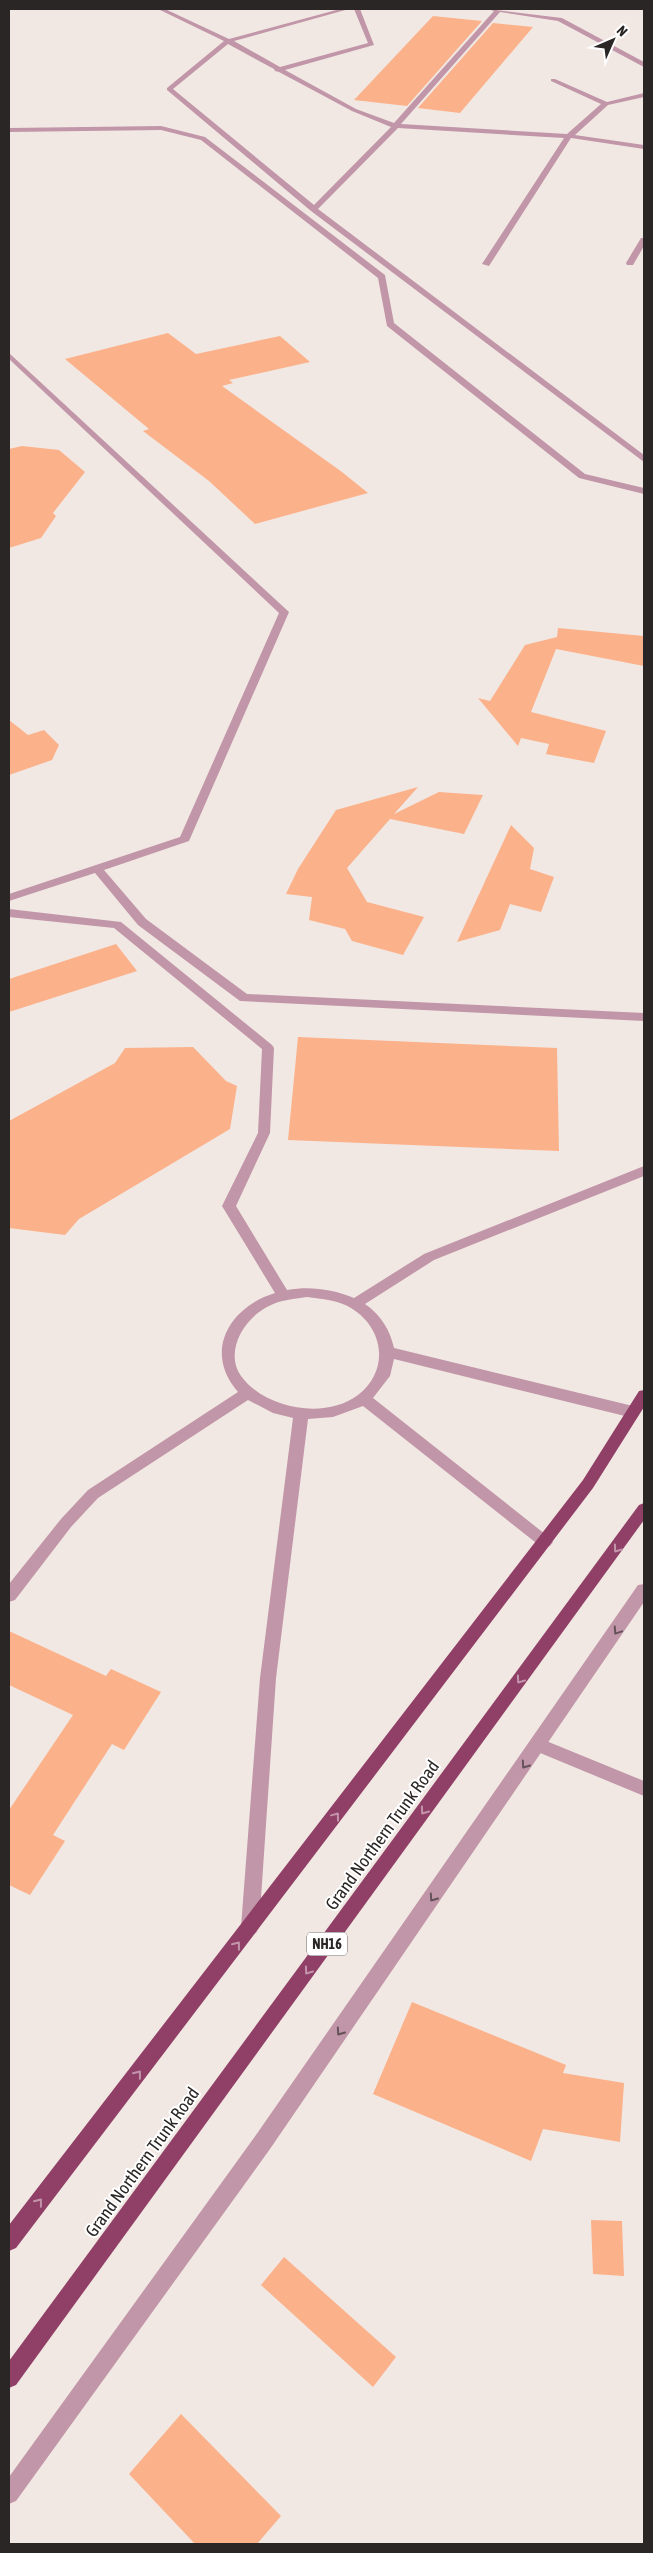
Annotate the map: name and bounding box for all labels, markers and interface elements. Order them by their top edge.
north arrow [588,15,638,65]
text: N [614,22,631,39]
one-way arrow [614,1543,622,1552]
one-way arrow [614,1625,623,1634]
one-way arrow [518,1674,526,1683]
street label: Grand Northern Trunk Road [321,1756,443,1914]
one-way arrow [522,1759,531,1769]
one-way arrow [422,1805,430,1814]
one-way arrow [330,1813,338,1822]
one-way arrow [430,1893,439,1902]
road number: NH16 [307,1932,347,1956]
one-way arrow [232,1942,240,1951]
one-way arrow [305,1965,313,1974]
one-way arrow [337,2026,346,2036]
one-way arrow [132,2070,141,2080]
street label: Grand Northern Trunk Road [81,2083,203,2241]
one-way arrow [33,2199,41,2208]

